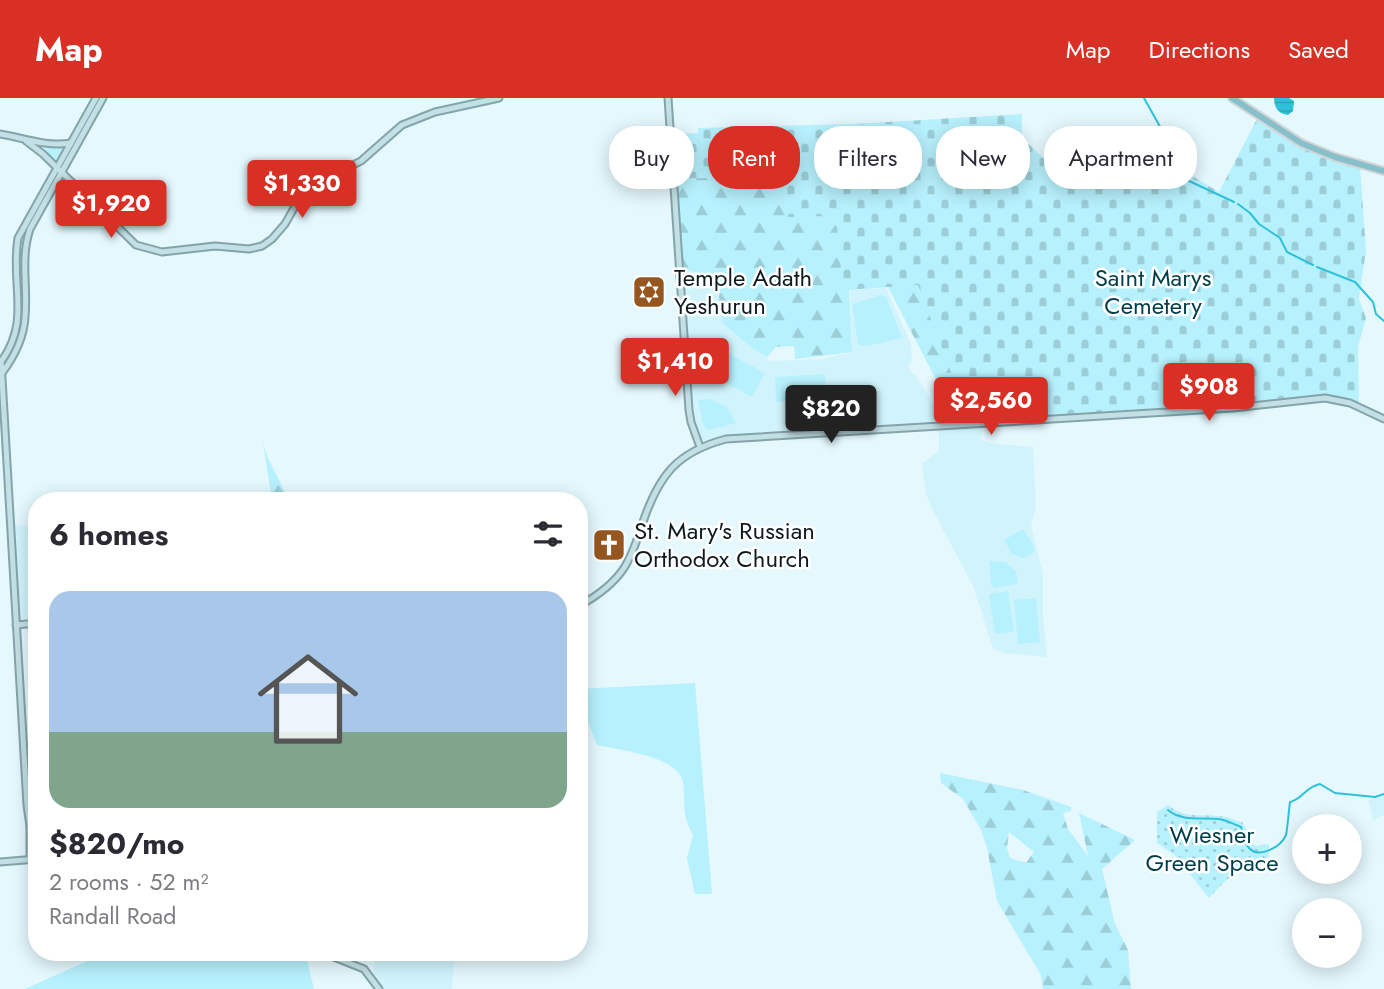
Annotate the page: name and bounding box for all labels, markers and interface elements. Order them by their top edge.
text: Map [35,26,103,73]
text: Map [1066,32,1111,67]
text: Directions [1149,32,1250,67]
text: Saved [1288,32,1349,67]
chip: Buy [609,126,694,189]
chip: Rent [708,126,800,189]
chip: Filters [814,126,922,189]
chip: New [936,126,1030,189]
chip: Apartment [1044,126,1197,189]
pin: $1,330 [245,160,359,220]
text: $1,330 [263,166,341,200]
pin: $1,920 [54,180,168,240]
text: $1,920 [71,186,151,220]
place label: Temple Adath Yeshurun [674,260,812,323]
park label: Saint Marys Cemetery [1095,260,1211,323]
synagogue icon: Temple Adath Yeshurun [630,273,668,311]
pin: $1,410 [618,338,732,398]
text: $1,410 [637,344,713,378]
pin: $908 [1168,364,1250,423]
text: $908 [1179,369,1239,403]
pin: $2,560 [934,378,1048,437]
text: $2,560 [950,383,1032,417]
pin: $820 [790,386,872,445]
text: $820 [801,391,861,425]
text: 6 homes [49,513,168,556]
place label: St. Mary's Russian Orthodox Church [634,513,815,576]
icon: filters [529,515,567,553]
church icon: St. Mary's Russian Orthodox Church [590,526,628,564]
icon: home [245,636,371,762]
map controls [1292,814,1362,968]
button: + [1292,814,1362,884]
park label: Wiesner Green Space [1145,817,1279,880]
text: $820/mo [49,822,184,865]
text: 2 rooms · 52 m² [49,865,208,899]
button: − [1292,898,1362,968]
text: Randall Road [49,899,176,933]

